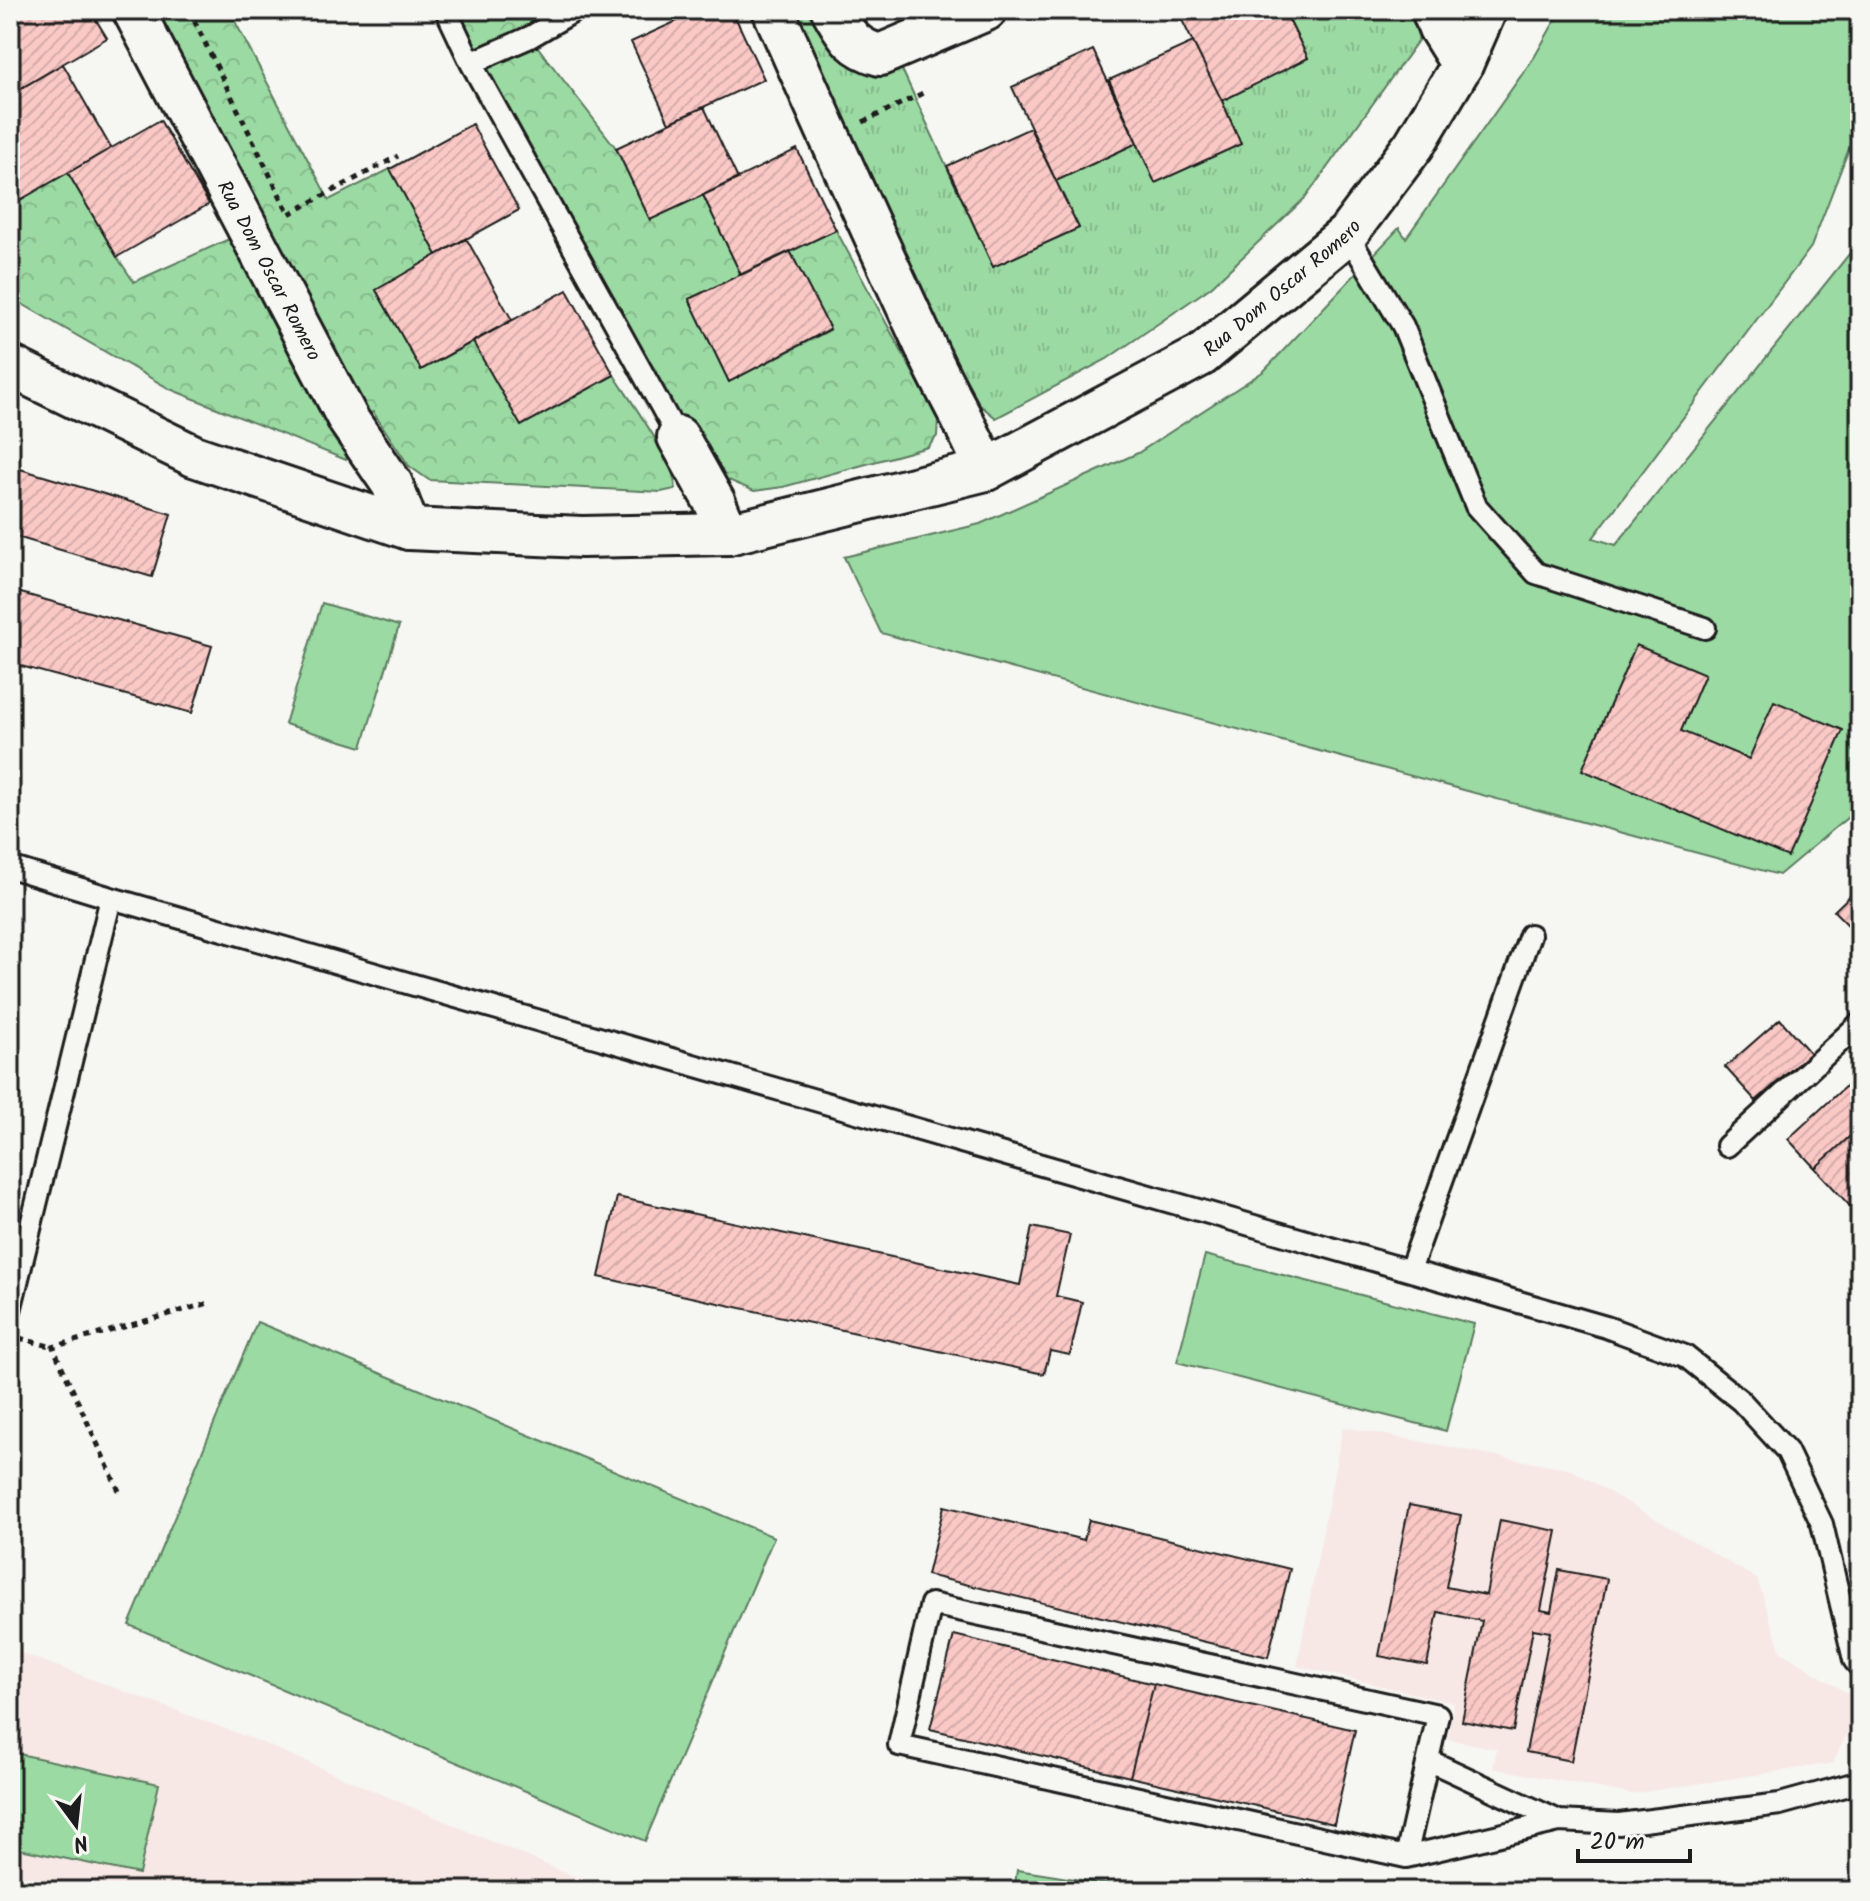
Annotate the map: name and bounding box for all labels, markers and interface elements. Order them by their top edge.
street label: Rua Dom Oscar Romero [207,175,329,367]
street label: Rua Dom Oscar Romero [1196,213,1371,366]
north arrow [36,1785,116,1865]
scale bar [1578,1813,1690,1863]
text: N [69,1823,92,1861]
text: 20 m [1590,1823,1645,1862]

